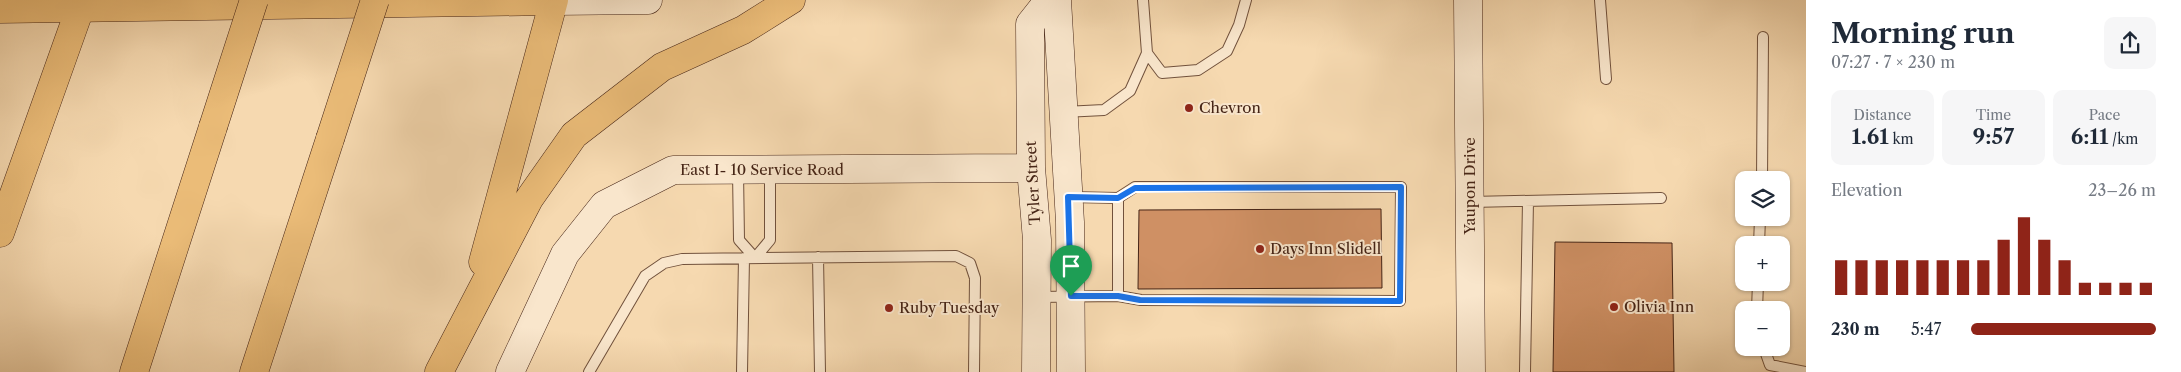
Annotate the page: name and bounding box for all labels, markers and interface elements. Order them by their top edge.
text: Morning run [1831,16,2015,50]
button: share [2104,17,2156,69]
text: 07:27 · 7 × 230 m [1831,52,1955,72]
place label: Chevron [1199,98,1262,117]
marker: Chevron [1183,102,1195,114]
text: Distance [1854,106,1911,124]
text: Time [1976,106,2011,124]
text: Pace [2089,106,2120,124]
text: 1.61 [1851,124,1889,149]
text: 9:57 [1973,124,2014,149]
text: 6:11 [2071,124,2108,149]
text: km [1889,130,1914,148]
text: /km [2108,130,2138,148]
street label: Yaupon Drive [1460,137,1479,236]
street label: Tyler Street [1021,140,1044,226]
street label: East I- 10 Service Road [680,160,844,179]
map controls [1735,171,1790,356]
button: layers [1735,171,1790,226]
text: Elevation [1831,180,1902,200]
text: 23–26 m [2088,180,2156,200]
button: + [1735,236,1790,291]
place label: Days Inn Slidell [1270,239,1382,258]
marker: Days Inn Slidell [1254,243,1266,255]
pin [1050,245,1092,296]
icon: arrive [1057,252,1085,280]
place label: Olivia Inn [1624,297,1695,316]
place label: Ruby Tuesday [899,298,1000,317]
marker: Olivia Inn [1608,301,1620,313]
button: − [1735,301,1790,356]
marker: Ruby Tuesday [883,302,895,314]
text: 230 m [1831,319,1880,339]
text: 5:47 [1911,319,1941,339]

